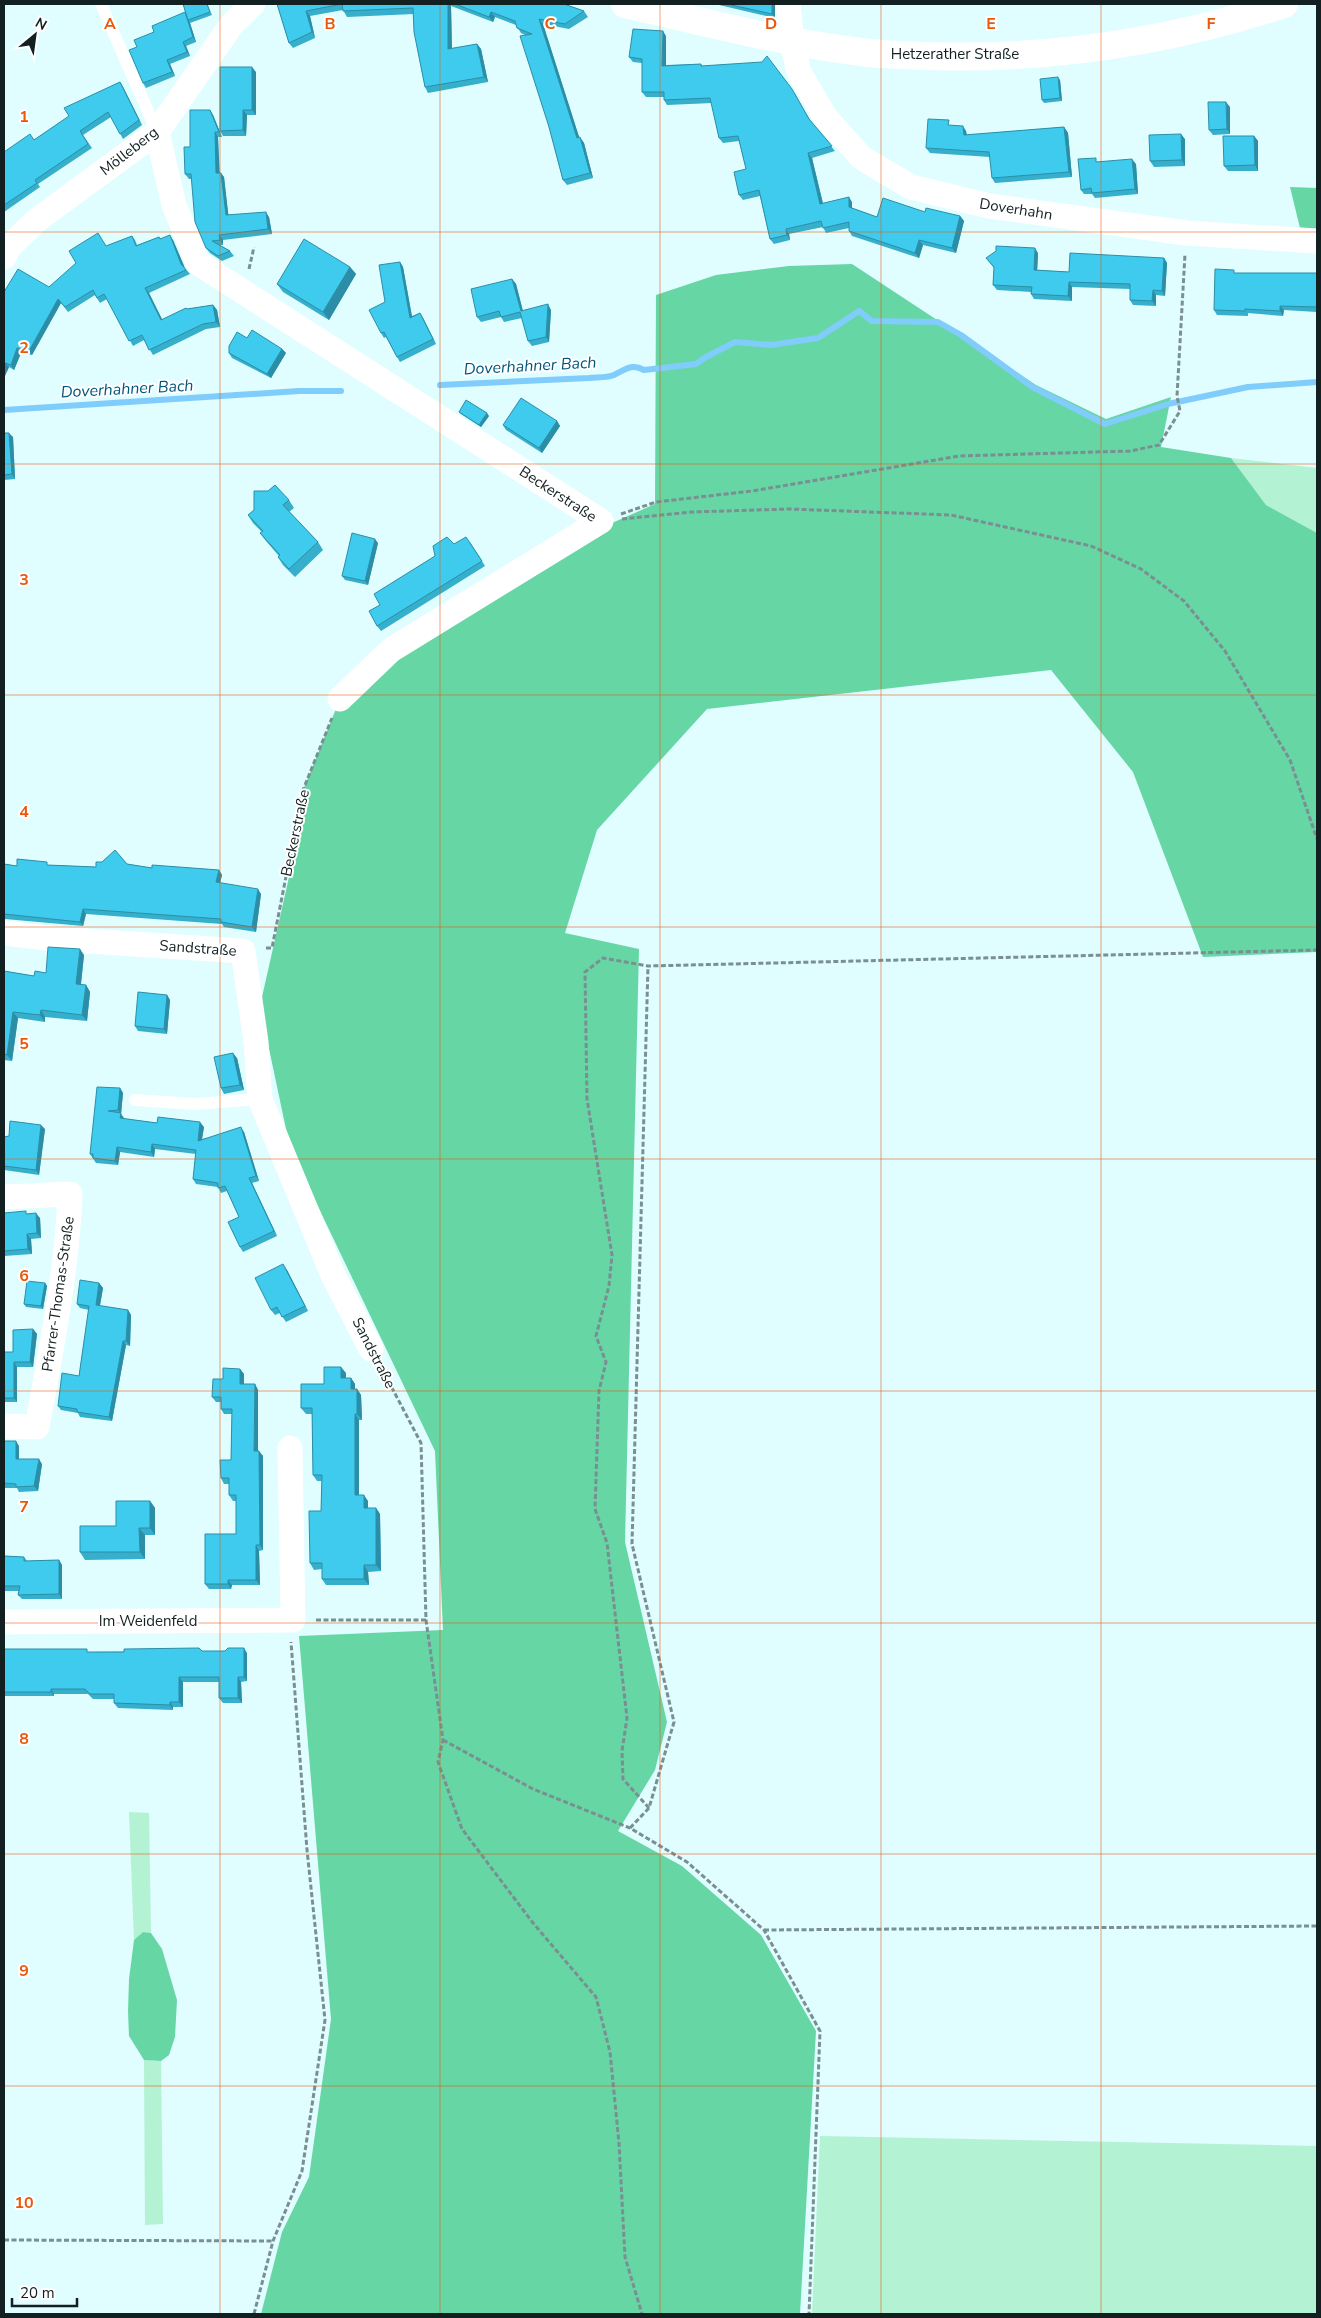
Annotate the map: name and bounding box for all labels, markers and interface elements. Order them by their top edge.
north arrow [10,10,60,60]
text: N [32,13,50,35]
text: A [104,13,116,35]
text: B [324,13,336,35]
text: C [545,13,556,35]
text: D [765,13,777,35]
text: E [986,13,996,35]
text: F [1207,13,1216,35]
street label: Hetzerather Straße [891,44,1019,64]
text: 1 [19,106,29,128]
street label: Mölleberg [96,122,162,180]
street label: Doverhahn [978,193,1054,225]
text: 2 [19,337,29,359]
water label: Doverhahner Bach [463,352,597,380]
water label: Doverhahner Bach [60,375,194,403]
street label: Beckerstraße [515,462,601,526]
text: 3 [19,569,29,591]
street label: Beckerstraße [276,788,314,878]
text: 4 [19,801,29,823]
street label: Sandstraße [159,935,237,961]
text: 5 [19,1033,29,1055]
street label: Pfarrer-Thomas-Straße [37,1215,79,1373]
text: 6 [19,1265,29,1287]
street label: Sandstraße [348,1314,400,1392]
text: 7 [19,1496,29,1518]
street label: Im Weidenfeld [99,1611,197,1631]
text: 8 [19,1728,29,1750]
text: 9 [19,1960,29,1982]
text: 10 [14,2192,34,2214]
scale bar [12,2276,78,2308]
text: 20 m [20,2283,55,2303]

